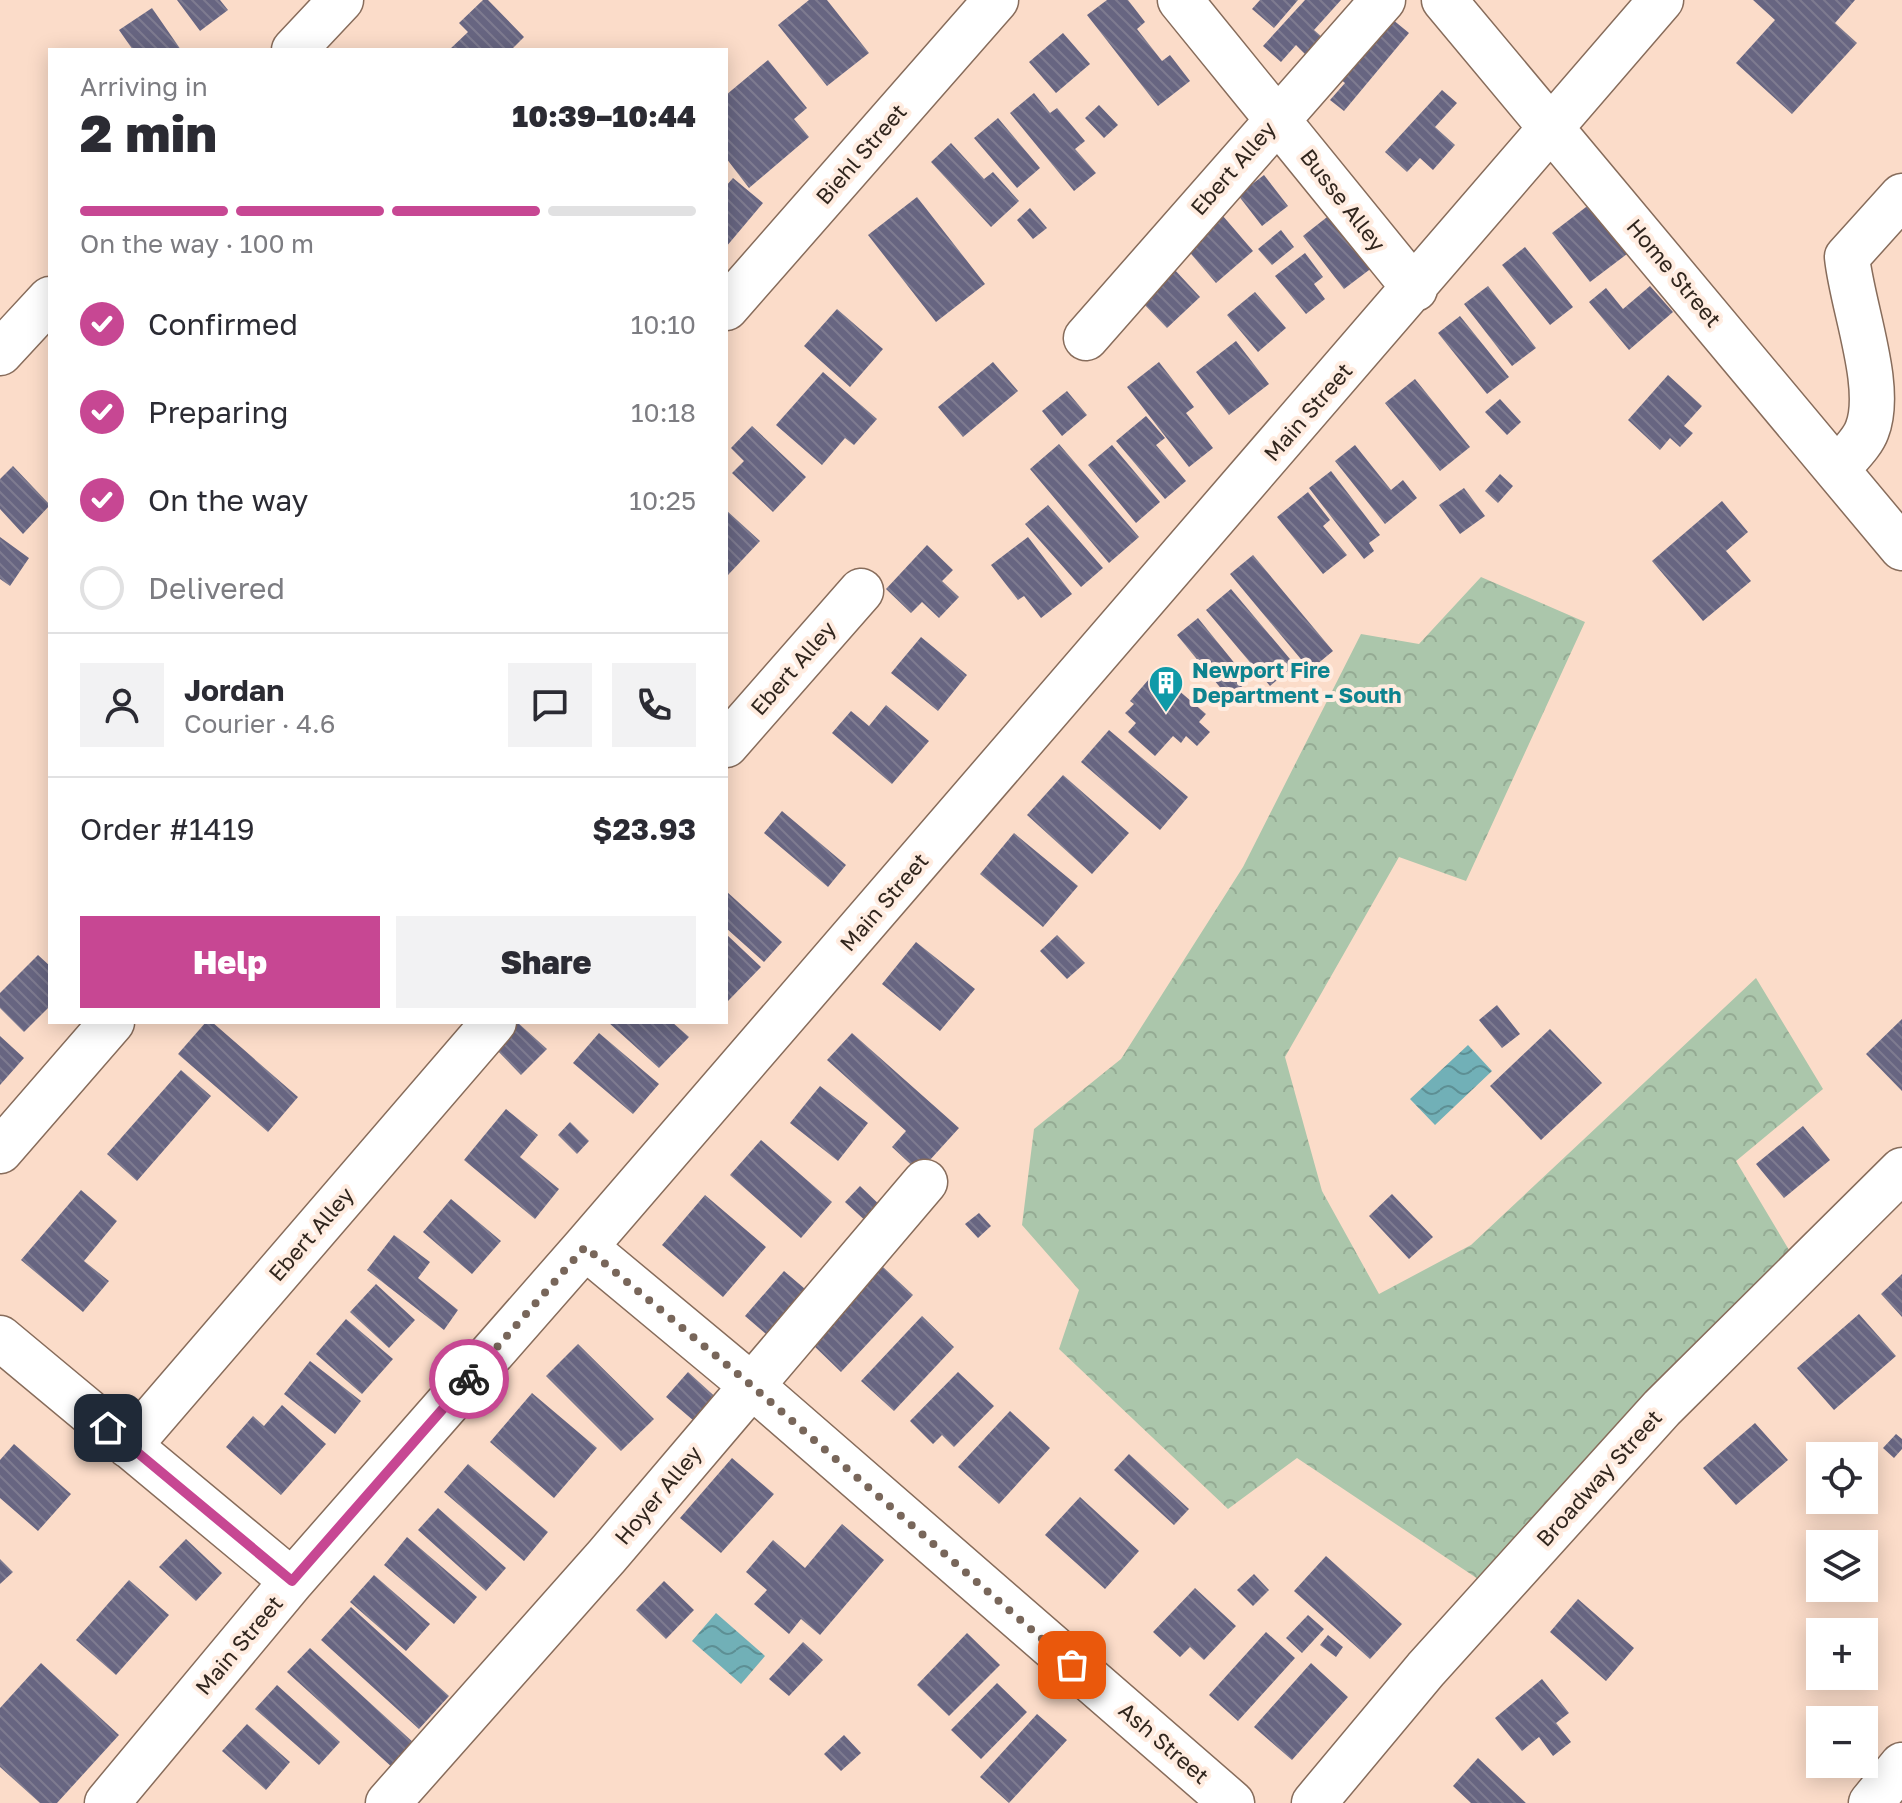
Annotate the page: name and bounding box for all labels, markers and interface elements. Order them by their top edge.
text: Arriving in [80,71,208,102]
text: 10:39–10:44 [512,98,696,134]
street label: Biehl Street [810,98,912,210]
text: 2 min [80,101,217,163]
street label: Ebert Alley [1184,115,1281,220]
street label: Busse Alley [1295,143,1392,256]
street label: Home Street [1621,213,1727,332]
text: On the way · 100 m [80,228,314,259]
icon: check [80,302,124,346]
text: Confirmed [148,306,298,342]
text: 10:10 [631,309,696,340]
street label: Main Street [1258,357,1358,466]
icon: check [80,390,124,434]
text: Preparing [148,394,289,430]
text: 10:18 [631,397,696,428]
icon: check [80,478,124,522]
text: On the way [148,482,308,518]
text: 10:25 [629,485,696,516]
text: Delivered [148,570,285,606]
street label: Ebert Alley [744,615,841,720]
place label: Newport Fire Department - South [1192,656,1402,708]
button: person [80,663,164,747]
button: chat [508,663,592,747]
button: phone [612,663,696,747]
building icon: Newport Fire Department - South [1147,664,1185,714]
text: Jordan [184,672,284,708]
text: Courier · 4.6 [184,708,336,739]
text: Order #1419 [80,811,255,847]
text: $23.93 [592,811,696,847]
street label: Main Street [834,847,934,956]
button: Help [80,916,380,1008]
button: Share [396,916,696,1008]
street label: Ebert Alley [262,1181,359,1286]
courier [429,1339,509,1419]
icon: bike [447,1357,491,1401]
pin [74,1394,142,1462]
street label: Broadway Street [1530,1404,1667,1552]
icon: home [86,1406,130,1450]
street label: Hoyer Alley [608,1440,707,1550]
map controls [1806,1442,1878,1778]
button: locate [1806,1442,1878,1514]
button: layers [1806,1530,1878,1602]
street label: Main Street [189,1589,288,1700]
button: + [1806,1618,1878,1690]
pin [1038,1631,1106,1699]
icon: bag [1050,1643,1094,1687]
street label: Ash Street [1114,1696,1215,1789]
button: − [1806,1706,1878,1778]

